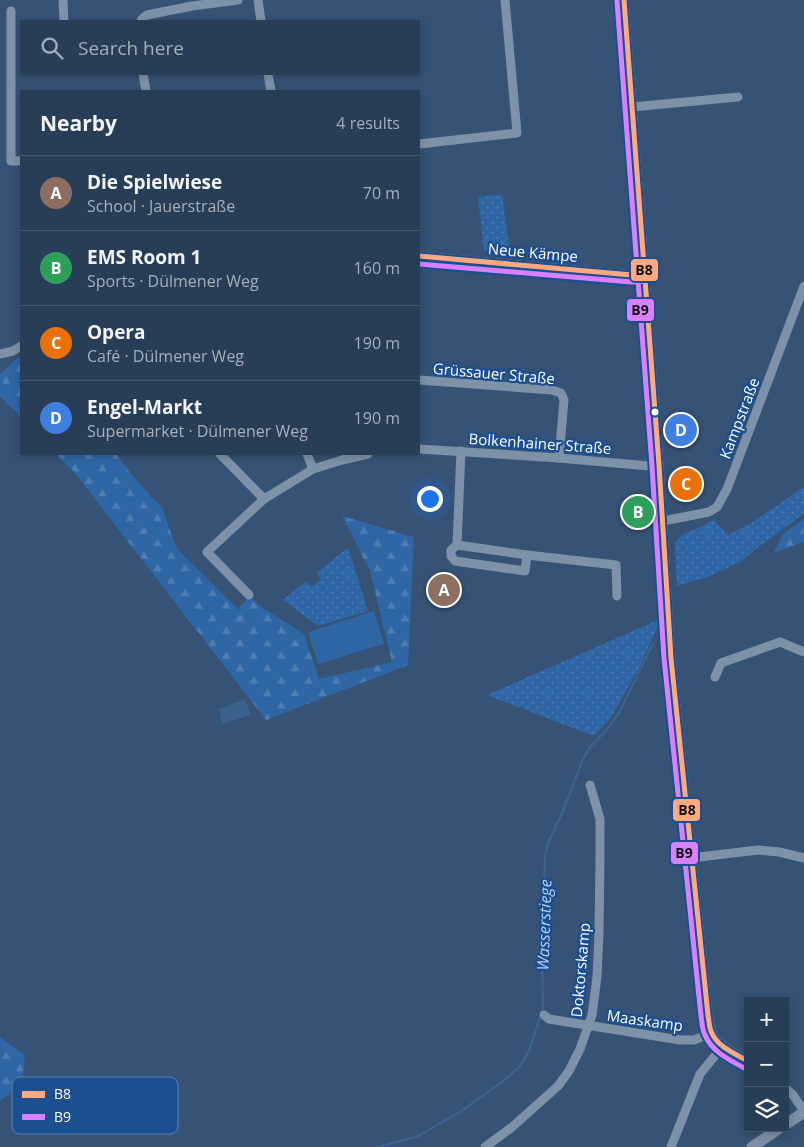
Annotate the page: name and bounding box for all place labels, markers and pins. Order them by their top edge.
unlabelled marker [650,407,660,417]
pin: D [665,411,697,449]
pin: C [670,465,702,503]
pin: B [622,493,654,531]
pin: A [428,571,460,609]

